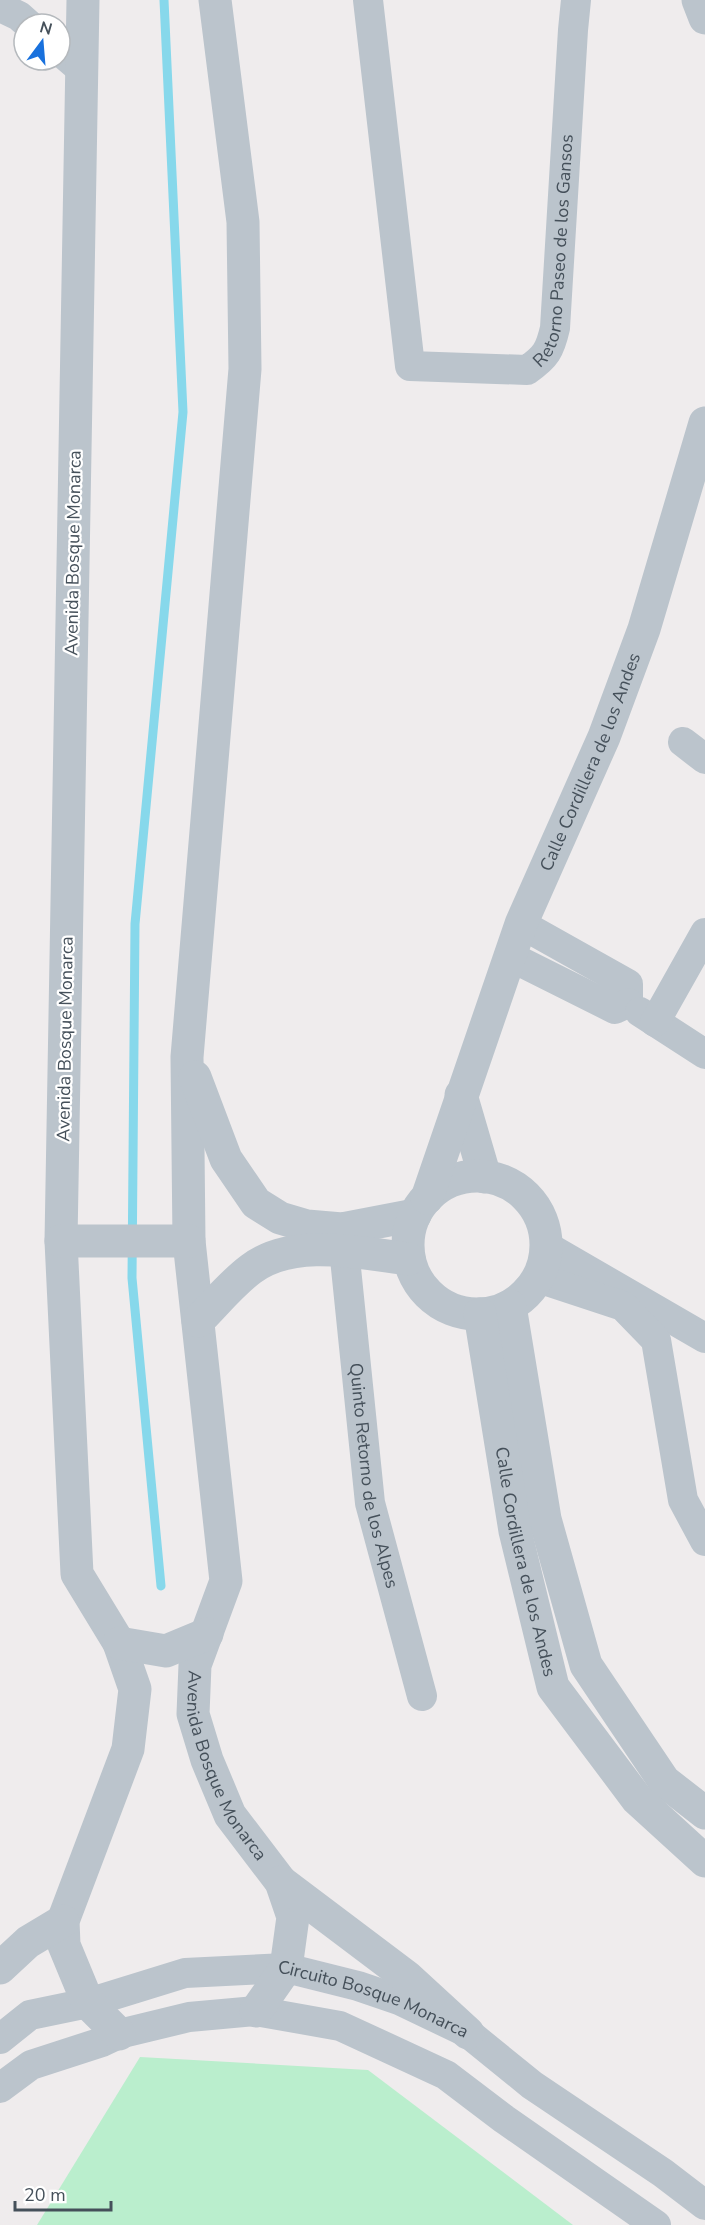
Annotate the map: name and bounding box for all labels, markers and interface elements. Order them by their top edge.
north arrow [12,12,72,72]
text: N [37,16,55,41]
street label: Retorno Paseo de los Gansos [527,133,579,373]
street label: Avenida Bosque Monarca [59,450,87,656]
street label: Calle Cordillera de los Andes [534,649,646,875]
street label: Avenida Bosque Monarca [51,936,79,1142]
street label: Quinto Retorno de los Alpes [344,1362,404,1591]
street label: Calle Cordillera de los Andes [490,1445,562,1679]
street label: Avenida Bosque Monarca [181,1670,272,1865]
street label: Circuito Bosque Monarca [278,1956,473,2044]
scale bar [15,2174,111,2212]
text: 20 m [24,2183,66,2207]

